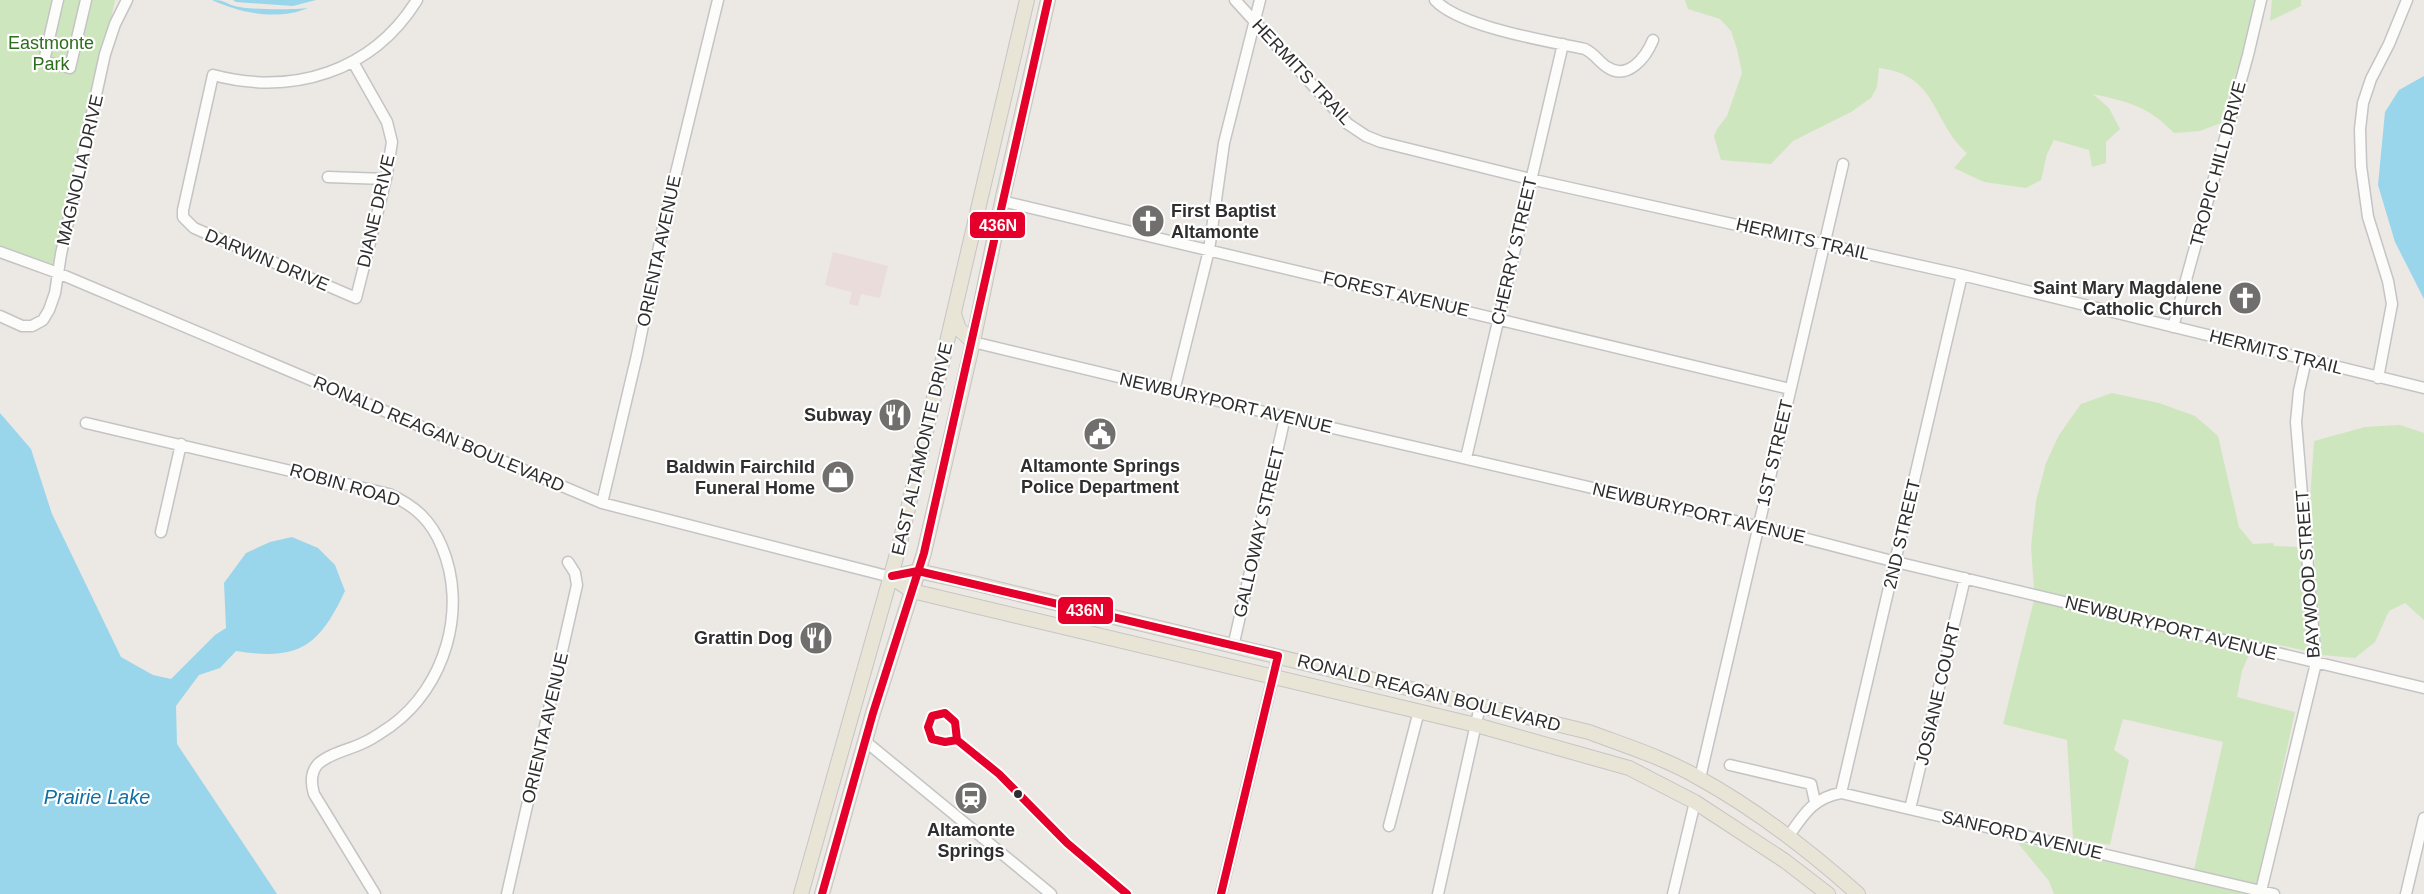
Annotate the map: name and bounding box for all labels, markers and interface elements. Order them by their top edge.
street label: HERMITS TRAIL [1248,15,1356,129]
park label: Eastmonte Park [8,33,94,74]
street label: TROPIC HILL DRIVE [2186,79,2250,249]
street label: MAGNOLIA DRIVE [53,93,107,247]
street label: DIANE DRIVE [353,153,399,269]
street label: ORIENTA AVENUE [633,173,685,329]
street label: CHERRY STREET [1487,175,1541,327]
place label: First Baptist Altamonte [1171,201,1276,242]
church icon: First Baptist Altamonte [1130,203,1166,239]
line badge: 436N [969,211,1026,239]
street label: HERMITS TRAIL [1734,214,1872,264]
text: 436N [979,217,1017,234]
street label: DARWIN DRIVE [202,225,332,295]
street label: FOREST AVENUE [1321,267,1471,321]
place label: Saint Mary Magdalene Catholic Church [2033,278,2222,319]
church icon: Saint Mary Magdalene Catholic Church [2227,280,2263,316]
street label: HERMITS TRAIL [2207,326,2345,378]
street label: EAST ALTAMONTE DRIVE [888,341,956,557]
street label: NEWBURYPORT AVENUE [1118,369,1334,437]
street label: RONALD REAGAN BOULEVARD [310,372,568,496]
restaurant icon: Subway [877,397,913,433]
street label: 1ST STREET [1753,398,1797,508]
place label: Subway [804,405,872,425]
public building icon: Altamonte Springs Police Department [1082,416,1118,452]
street label: GALLOWAY STREET [1230,445,1288,619]
place label: Altamonte Springs Police Department [1020,456,1180,497]
place label: Baldwin Fairchild Funeral Home [666,457,815,498]
shop icon: Baldwin Fairchild Funeral Home [820,459,856,495]
street label: ROBIN ROAD [287,460,403,510]
street label: 2ND STREET [1880,477,1924,591]
street label: NEWBURYPORT AVENUE [1591,479,1807,547]
street label: BAYWOOD STREET [2292,489,2324,659]
street label: NEWBURYPORT AVENUE [2063,592,2279,664]
line badge: 436N [1057,596,1114,625]
text: 436N [1066,602,1104,619]
restaurant icon: Grattin Dog [798,620,834,656]
street label: JOSIANE COURT [1912,621,1964,767]
place label: Grattin Dog [694,628,793,648]
street label: ORIENTA AVENUE [518,651,572,805]
street label: RONALD REAGAN BOULEVARD [1295,651,1563,735]
station icon: Altamonte Springs [953,780,989,816]
water label: Prairie Lake [44,786,150,808]
unlabelled marker [1012,788,1024,800]
street label: SANFORD AVENUE [1940,807,2104,863]
place label: Altamonte Springs [927,820,1015,861]

